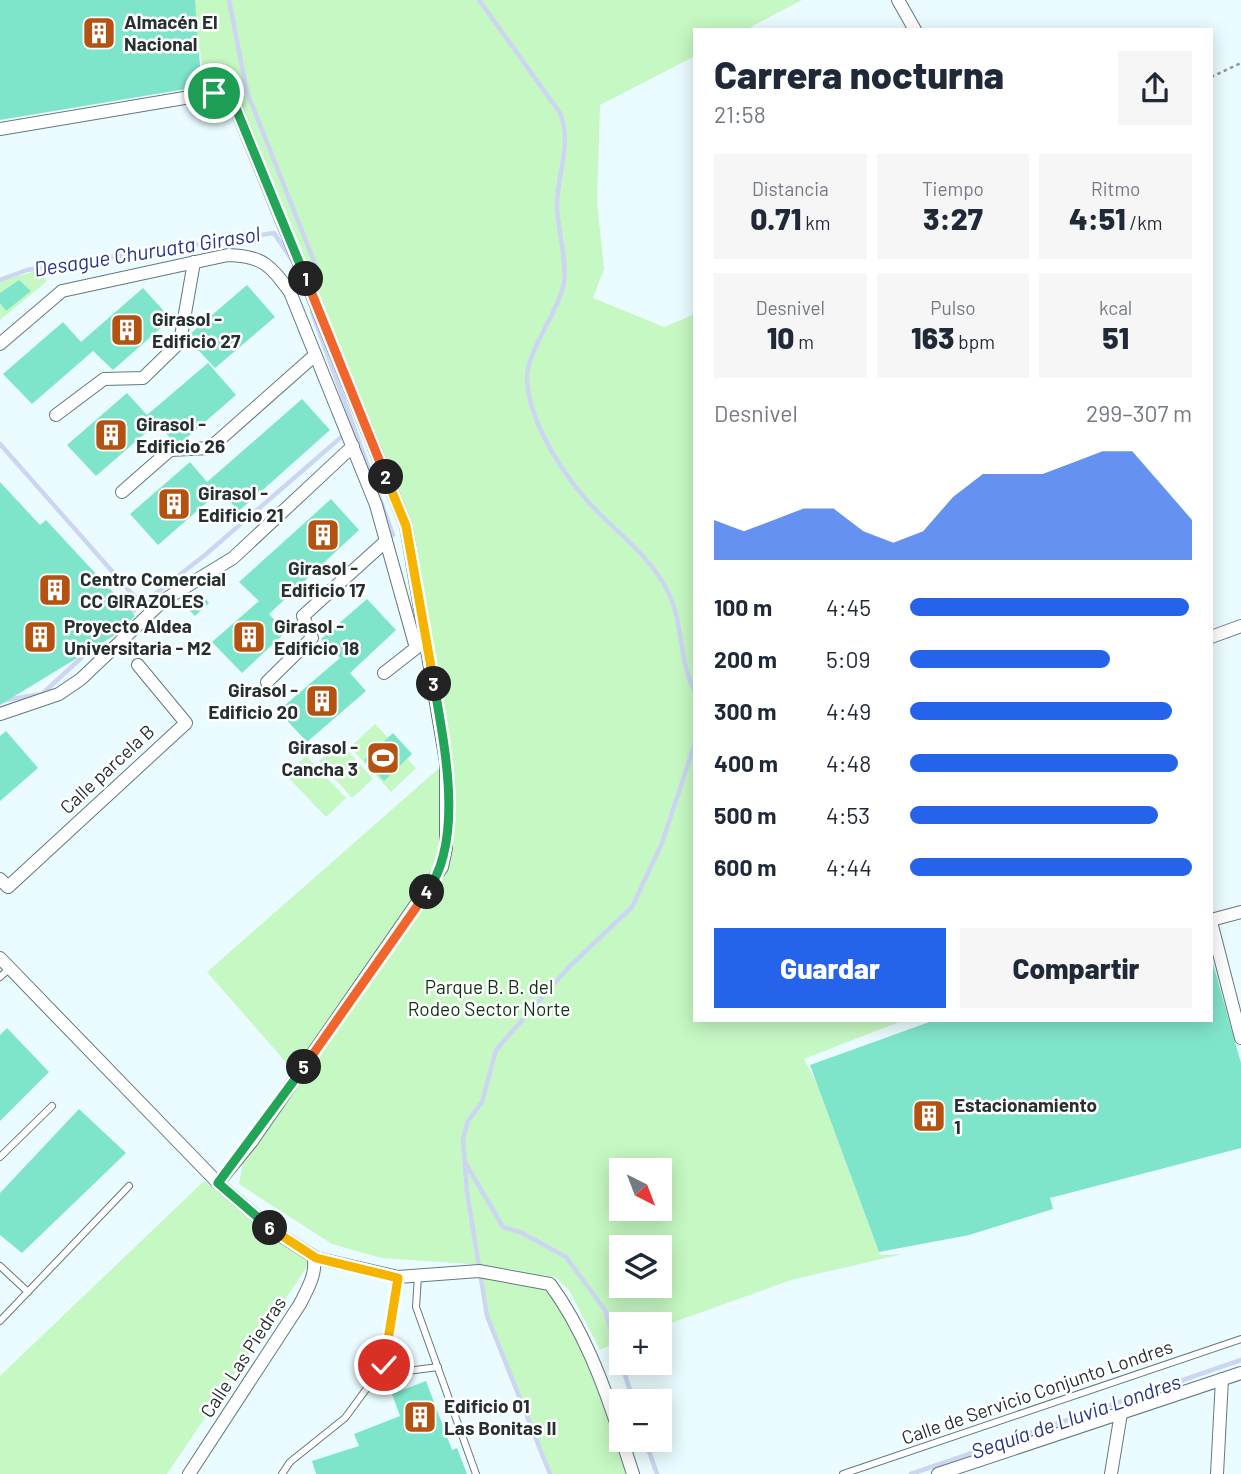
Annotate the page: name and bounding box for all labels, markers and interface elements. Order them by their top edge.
place label: Almacén El Nacional [124,10,218,55]
building icon: Almacén El Nacional [80,14,118,52]
text: Carrera nocturna [714,51,1004,97]
button: share [1118,51,1192,125]
pin [184,63,244,123]
icon: arrive [195,74,233,112]
text: 21:58 [714,100,766,128]
text: Distancia [752,177,829,200]
text: Tiempo [922,177,984,200]
text: Ritmo [1091,177,1140,200]
text: 0.71 [750,200,801,236]
text: 3:27 [923,200,983,236]
text: 4:51 [1069,200,1126,236]
text: km [801,211,830,234]
text: /km [1126,211,1162,234]
water label: Desague Churuata Girasol [32,220,262,281]
pin: 1 [288,262,324,296]
text: 1 [302,267,309,290]
text: Desnivel [756,296,825,319]
text: Pulso [930,296,976,319]
text: kcal [1099,296,1132,319]
place label: Girasol - Edificio 27 [152,307,241,352]
building icon: Girasol - Edificio 27 [108,311,146,349]
text: 10 [767,319,794,355]
text: 163 [911,319,955,355]
text: 51 [1102,319,1129,355]
text: m [794,330,814,353]
text: bpm [955,330,995,353]
text: Desnivel [714,399,798,427]
text: 299–307 m [1086,399,1192,427]
place label: Girasol - Edificio 26 [136,412,225,457]
building icon: Girasol - Edificio 26 [92,416,130,454]
pin: 2 [368,460,404,494]
text: 2 [380,465,391,488]
place label: Girasol - Edificio 21 [198,481,284,526]
building icon: Girasol - Edificio 21 [155,485,193,523]
building icon: Girasol - Edificio 17 [304,516,342,554]
place label: Girasol - Edificio 17 [281,556,366,601]
place label: Centro Comercial CC GIRAZOLES [80,567,226,612]
building icon: Centro Comercial CC GIRAZOLES [36,571,74,609]
text: 100 m [714,593,772,621]
text: 4:45 [826,593,871,621]
place label: Proyecto Aldea Universitaria - M2 [64,614,211,659]
place label: Girasol - Edificio 18 [274,614,359,659]
building icon: Proyecto Aldea Universitaria - M2 [21,618,59,656]
building icon: Girasol - Edificio 18 [230,618,268,656]
text: 200 m [714,645,777,673]
text: 5:09 [826,645,871,673]
pin: 3 [416,666,452,702]
text: 3 [428,672,439,695]
place label: Girasol - Edificio 20 [208,678,298,723]
building icon: Girasol - Edificio 20 [303,682,341,720]
text: 300 m [714,697,776,725]
text: 4:49 [826,697,871,725]
street label: Calle parcela B [55,719,159,818]
place label: Girasol - Cancha 3 [281,735,358,780]
sports icon: Girasol - Cancha 3 [364,739,402,777]
text: 400 m [714,749,778,777]
text: 4:48 [826,749,871,777]
text: 500 m [714,801,776,829]
text: 4:53 [826,801,870,829]
text: 600 m [714,853,776,881]
text: 4:44 [826,853,872,881]
pin: 4 [410,874,444,910]
text: 4 [421,880,432,903]
button: Guardar [714,928,946,1008]
button: Compartir [960,928,1192,1008]
park label: Parque B. B. del Rodeo Sector Norte [408,975,570,1020]
pin: 5 [286,1050,322,1084]
text: 5 [298,1055,309,1078]
place label: Estacionamiento 1 [954,1093,1097,1138]
building icon: Estacionamiento 1 [910,1097,948,1135]
north arrow [609,1158,672,1222]
map controls [609,1158,672,1452]
pin: 6 [252,1210,288,1246]
text: 6 [264,1216,275,1239]
button: layers [609,1235,672,1298]
street label: Calle Las Piedras [195,1292,290,1422]
button: + [609,1312,672,1375]
street label: Calle de Servicio Conjunto Londres [898,1334,1175,1449]
pin [354,1335,414,1395]
icon: check [365,1346,403,1384]
water label: Sequía de Lluvia Londres [967,1368,1184,1463]
button: − [609,1389,672,1452]
place label: Edificio 01 Las Bonitas II [444,1394,556,1439]
building icon: Edificio 01 Las Bonitas II [401,1398,439,1436]

